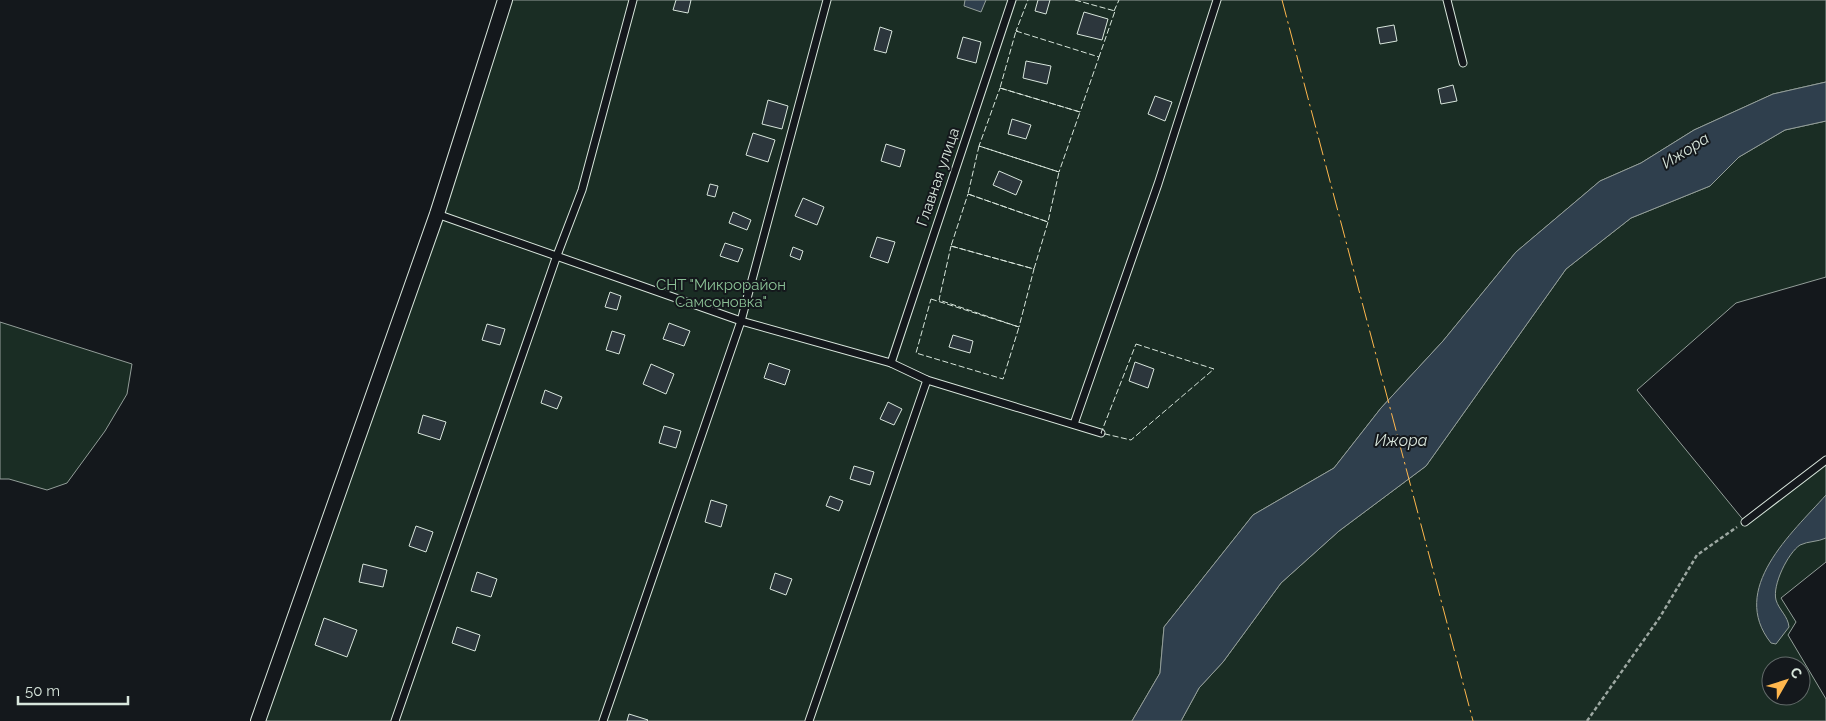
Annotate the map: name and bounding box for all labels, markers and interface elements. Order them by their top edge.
street label: Главная улица [913,125,963,229]
water label: Ижора [1658,128,1713,172]
park label: СНТ "Микрорайон Самсоновка" [656,276,786,311]
water label: Ижора [1375,431,1428,450]
north arrow [1761,656,1811,706]
text: С [1787,664,1806,682]
scale bar [18,674,128,706]
text: 50 m [25,682,60,700]

